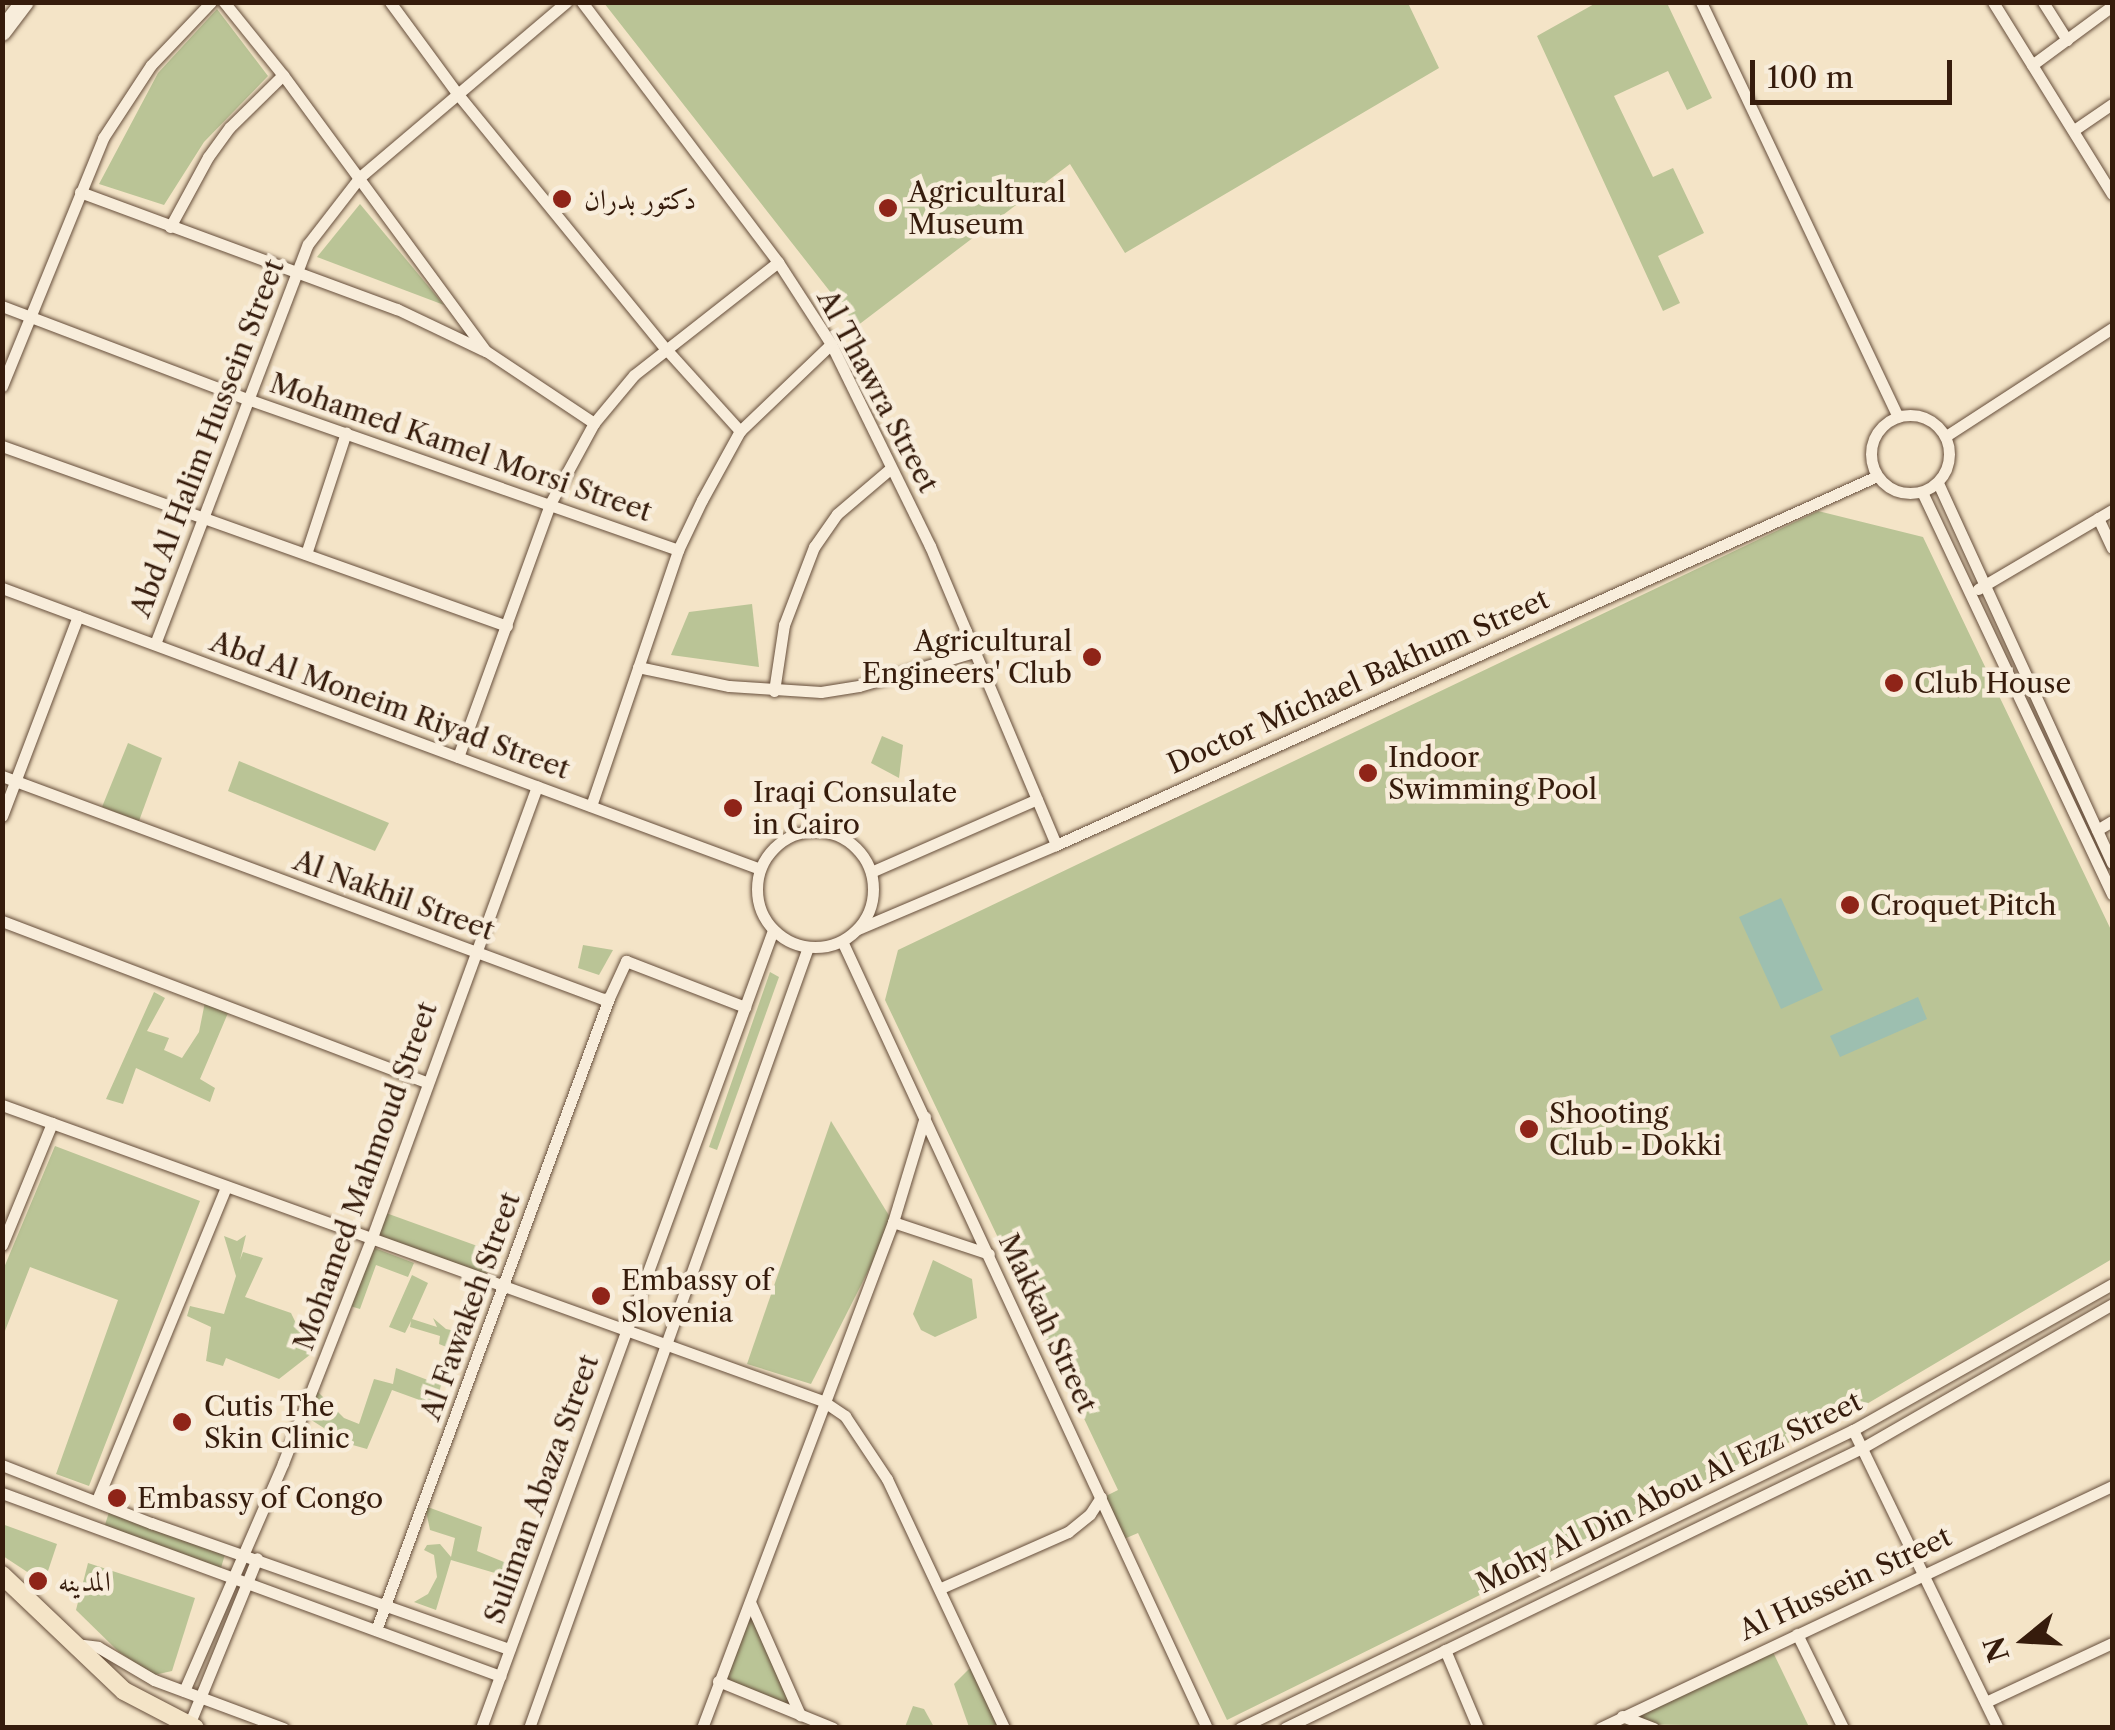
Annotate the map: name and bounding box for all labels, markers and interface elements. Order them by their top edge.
scale bar [1755,40,1958,102]
text: 100 m [1767,59,1854,96]
place label: Agricultural Museum [908,175,1066,241]
place label: دكتور بدران [584,182,696,216]
marker: دكتور بدران [549,186,575,212]
marker: Agricultural Museum [877,197,899,219]
street label: Abd Al Halim Hussein Street [123,254,291,622]
street label: Al Thawra Street [810,284,946,498]
street label: Mohamed Kamel Morsi Street [266,366,656,528]
street label: Doctor Michael Bakhum Street [1162,581,1554,781]
street label: Abd Al Moneim Riyad Street [205,624,575,786]
place label: Agricultural Engineers' Club [861,624,1072,690]
marker: Agricultural Engineers' Club [1081,646,1103,668]
place label: Club House [1914,666,2071,700]
marker: Club House [1883,672,1905,694]
place label: Indoor Swimming Pool [1388,740,1597,806]
marker: Indoor Swimming Pool [1357,762,1379,784]
place label: Iraqi Consulate in Cairo [753,775,957,841]
marker: Iraqi Consulate in Cairo [722,797,744,819]
street label: Al Nakhil Street [289,843,499,947]
place label: Croquet Pitch [1870,888,2057,922]
marker: Croquet Pitch [1839,894,1861,916]
street label: Mohamed Mahmoud Street [286,997,444,1355]
place label: Shooting Club - Dokki [1549,1096,1722,1162]
marker: Shooting Club - Dokki [1518,1118,1540,1140]
street label: Al Fawakeh Street [413,1187,527,1425]
street label: Makkah Street [992,1228,1104,1418]
place label: Embassy of Slovenia [621,1263,772,1329]
marker: Embassy of Slovenia [590,1285,612,1307]
street label: Suliman Abaza Street [476,1349,606,1629]
street label: Mohy Al Din Abou Al Ezz Street [1469,1383,1869,1601]
place label: Cutis The Skin Clinic [204,1389,350,1455]
marker: Cutis The Skin Clinic [169,1409,195,1435]
place label: Embassy of Congo [137,1481,384,1515]
marker: Embassy of Congo [106,1487,128,1509]
street label: Al Hussein Street [1734,1519,1956,1647]
place label: المدينه [58,1564,111,1598]
marker: المدينه [27,1570,49,1592]
north arrow [1975,1590,2075,1690]
text: N [1977,1632,2016,1666]

